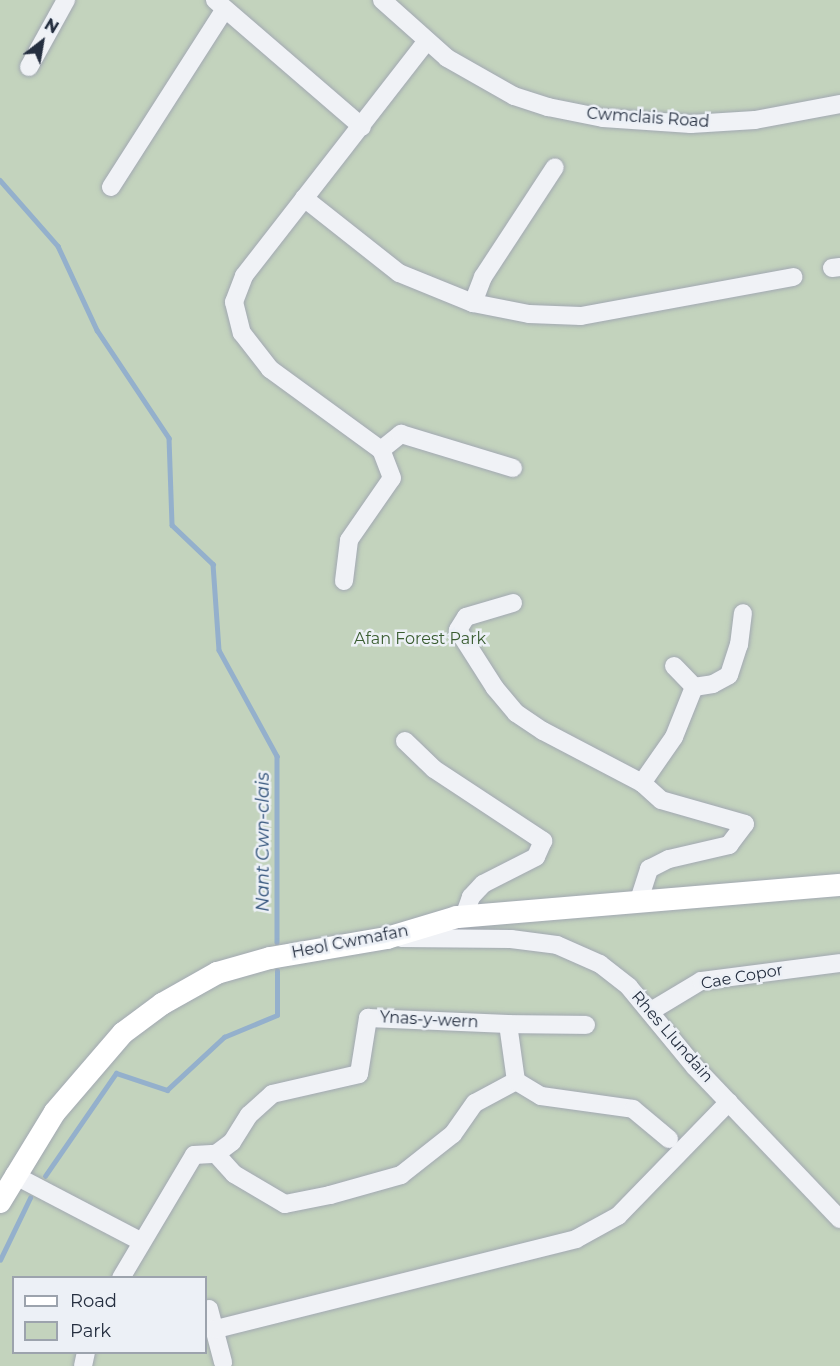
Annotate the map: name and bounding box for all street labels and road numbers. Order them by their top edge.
street label: Cwmclais Road [586,104,710,132]
street label: Heol Cwmafan [290,921,410,963]
street label: Cae Copor [700,960,784,994]
street label: Rhes Llundain [627,987,717,1087]
street label: Ynas-y-wern [379,1008,479,1032]

